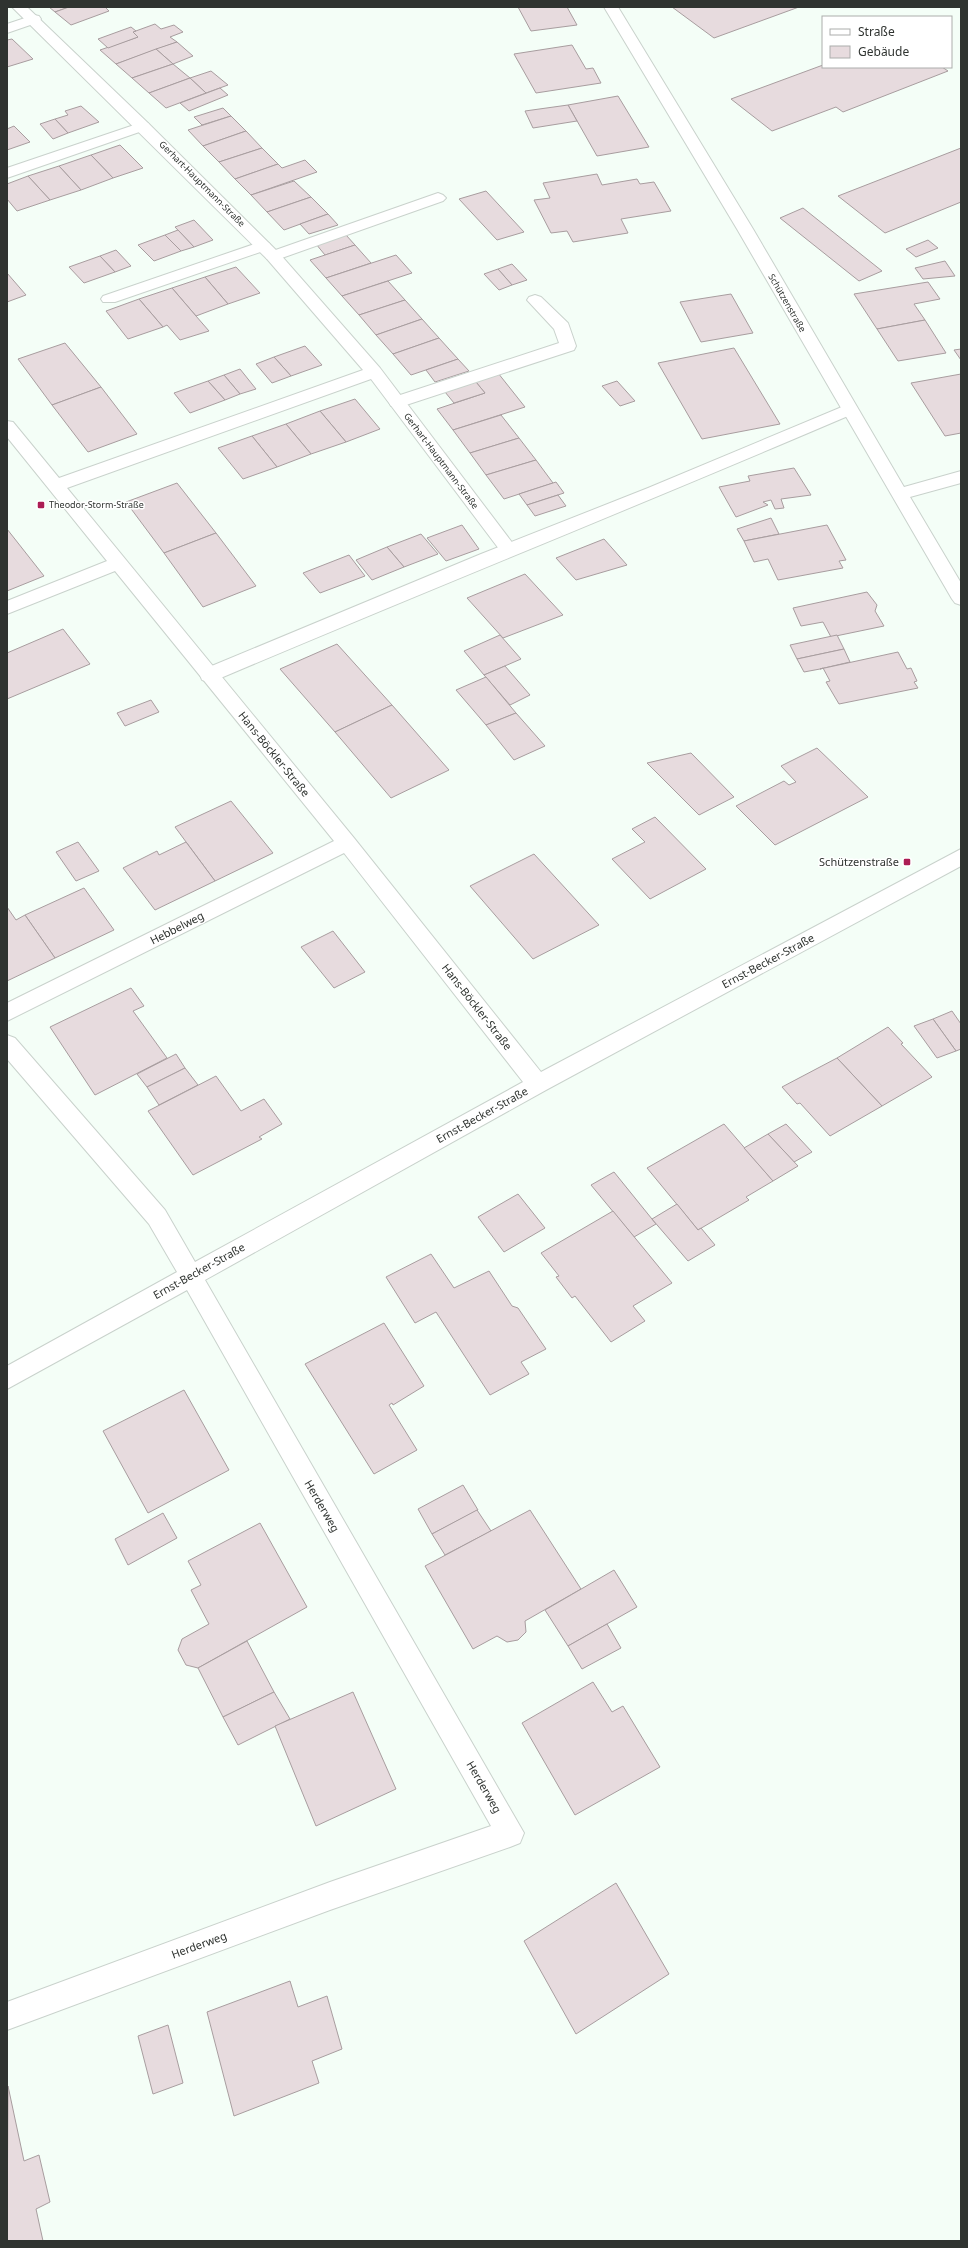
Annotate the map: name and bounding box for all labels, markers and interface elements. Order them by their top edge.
legend [822,16,952,68]
text: Straße [858,23,895,40]
text: Gebäude [858,43,909,60]
street label: Gerhart-Hauptmann-Straße [156,138,248,230]
street label: Schützenstraße [765,271,809,334]
street label: Gerhart-Hauptmann-Straße [401,410,482,511]
place label: Theodor-Storm-Straße [49,498,144,511]
marker: Theodor-Storm-Straße [36,500,46,510]
street label: Hans-Böckler-Straße [235,708,313,799]
place label: Schützenstraße [819,854,899,869]
marker: Schützenstraße [902,857,912,867]
street label: Hebbelweg [147,908,206,948]
street label: Ernst-Becker-Straße [719,930,817,991]
street label: Hans-Böckler-Straße [439,960,516,1053]
street label: Ernst-Becker-Straße [433,1083,530,1146]
street label: Ernst-Becker-Straße [150,1239,247,1302]
street label: Herderweg [301,1477,343,1535]
street label: Herderweg [463,1758,505,1816]
street label: Herderweg [169,1928,229,1961]

